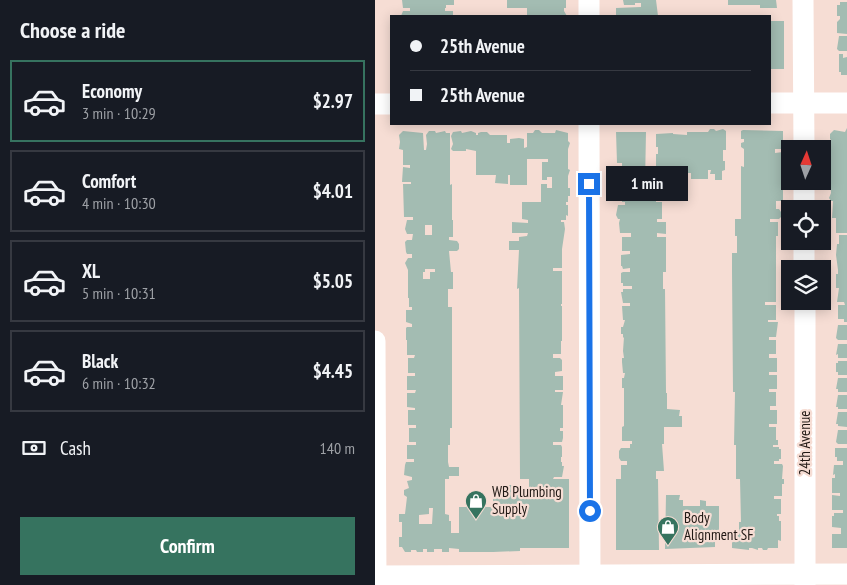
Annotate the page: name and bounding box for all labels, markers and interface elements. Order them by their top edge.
text: Choose a ride [20,16,125,44]
text: 25th Avenue [440,34,525,58]
icon: car [22,79,67,124]
text: Economy [82,79,142,103]
text: 25th Avenue [440,83,525,107]
text: $2.97 [313,89,353,113]
text: 3 min · 10:29 [82,103,156,123]
north arrow [781,140,831,190]
map controls [781,140,831,310]
callout: 1 min [607,166,689,202]
icon: car [22,169,67,214]
text: Comfort [82,169,136,193]
route end [578,173,600,195]
text: 1 min [631,173,663,193]
text: $4.01 [313,179,353,203]
text: 4 min · 10:30 [82,193,156,213]
button: locate [781,200,831,250]
icon: car [22,259,67,304]
text: XL [82,259,100,283]
button: layers [781,260,831,310]
text: $5.05 [313,269,353,293]
text: 5 min · 10:31 [82,283,156,303]
icon: car [22,349,67,394]
text: Black [82,349,118,373]
text: $4.45 [313,359,353,383]
text: 6 min · 10:32 [82,373,156,393]
street label: 24th Avenue [795,411,814,475]
icon: cash [20,434,48,462]
text: Cash [60,436,91,460]
text: 140 m [320,438,355,458]
place label: WB Plumbing Supply [492,482,562,518]
shop icon: WB Plumbing Supply [464,489,488,520]
route start [579,500,601,522]
place label: Body Alignment SF [684,508,753,544]
shop icon: Body Alignment SF [656,515,680,546]
button: Confirm [20,517,355,575]

